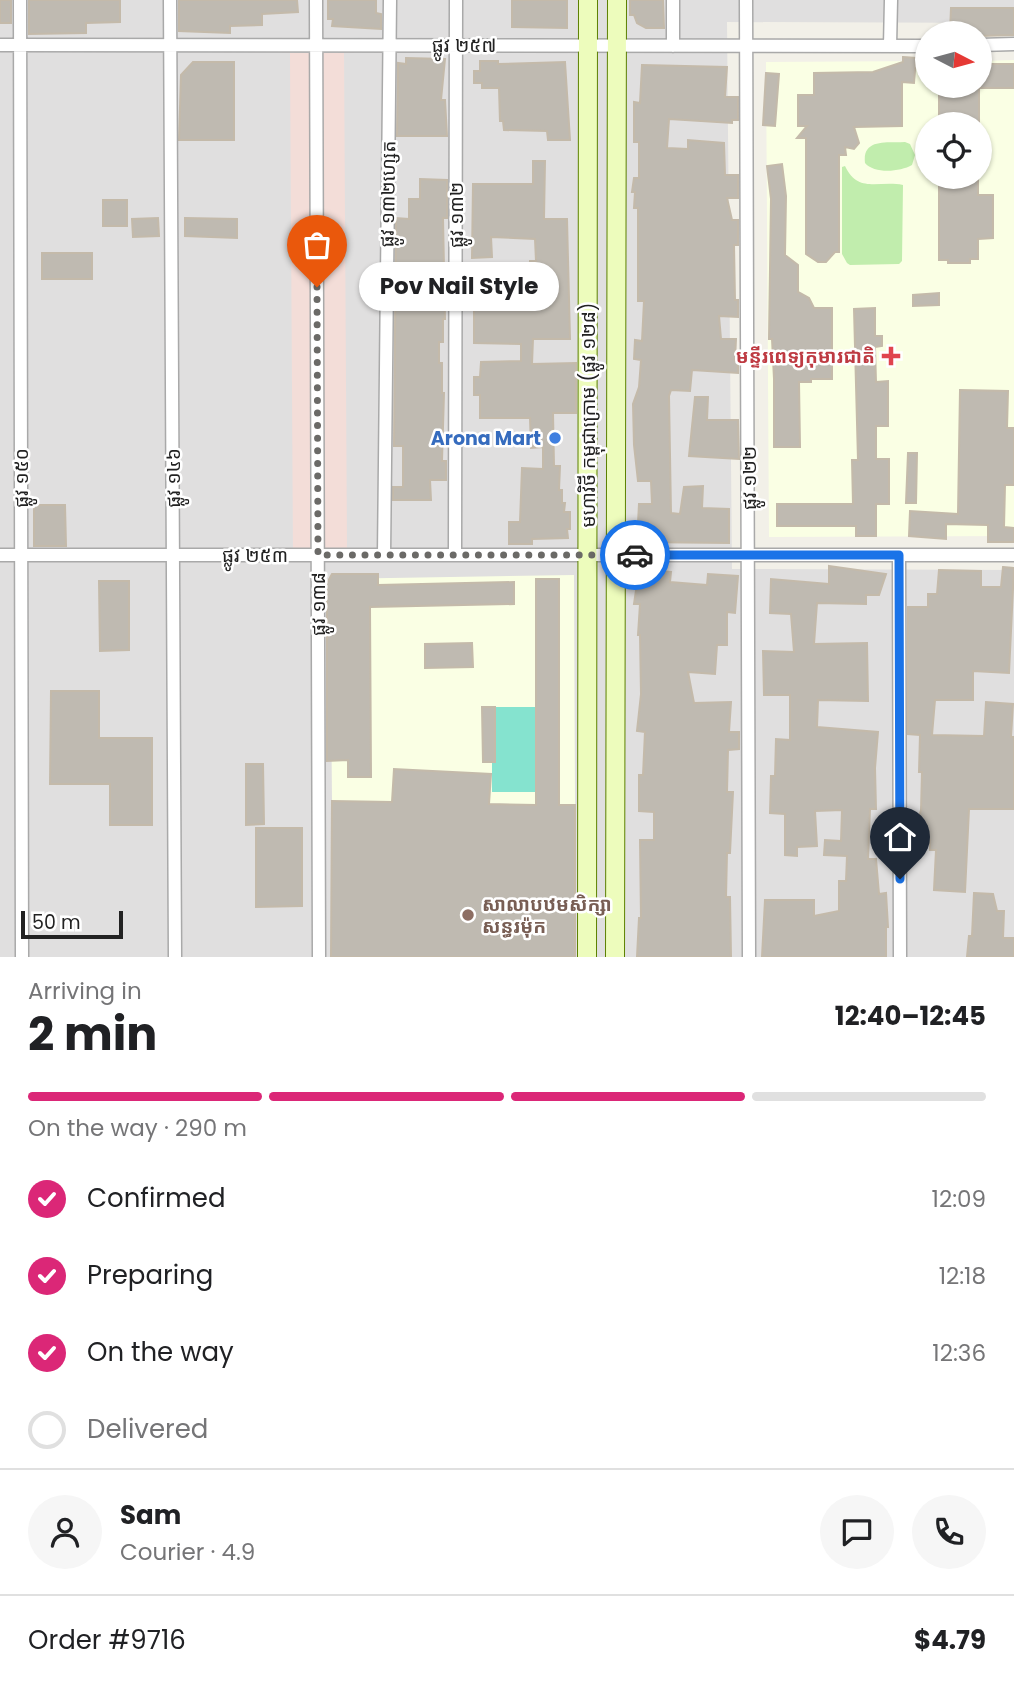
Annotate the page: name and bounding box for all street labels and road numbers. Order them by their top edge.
street label: ផ្លូវ ២៥៧ [432,32,496,62]
street label: ផ្លូវ ១៣២ហ្សេត [374,140,406,248]
street label: ផ្លូវ ១៣២ [443,182,473,248]
street label: មហាវិថី កម្ពុជាក្រោម (ផ្លូវ ១២៨) [575,303,606,527]
street label: ផ្លូវ ១២២ [736,446,766,510]
street label: ផ្លូវ ១៥០ [8,448,38,508]
street label: ផ្លូវ ១៤៦ [160,448,190,508]
street label: ផ្លូវ ២៥៣ [222,542,288,572]
street label: ផ្លូវ ១៣៨ [305,572,335,636]

